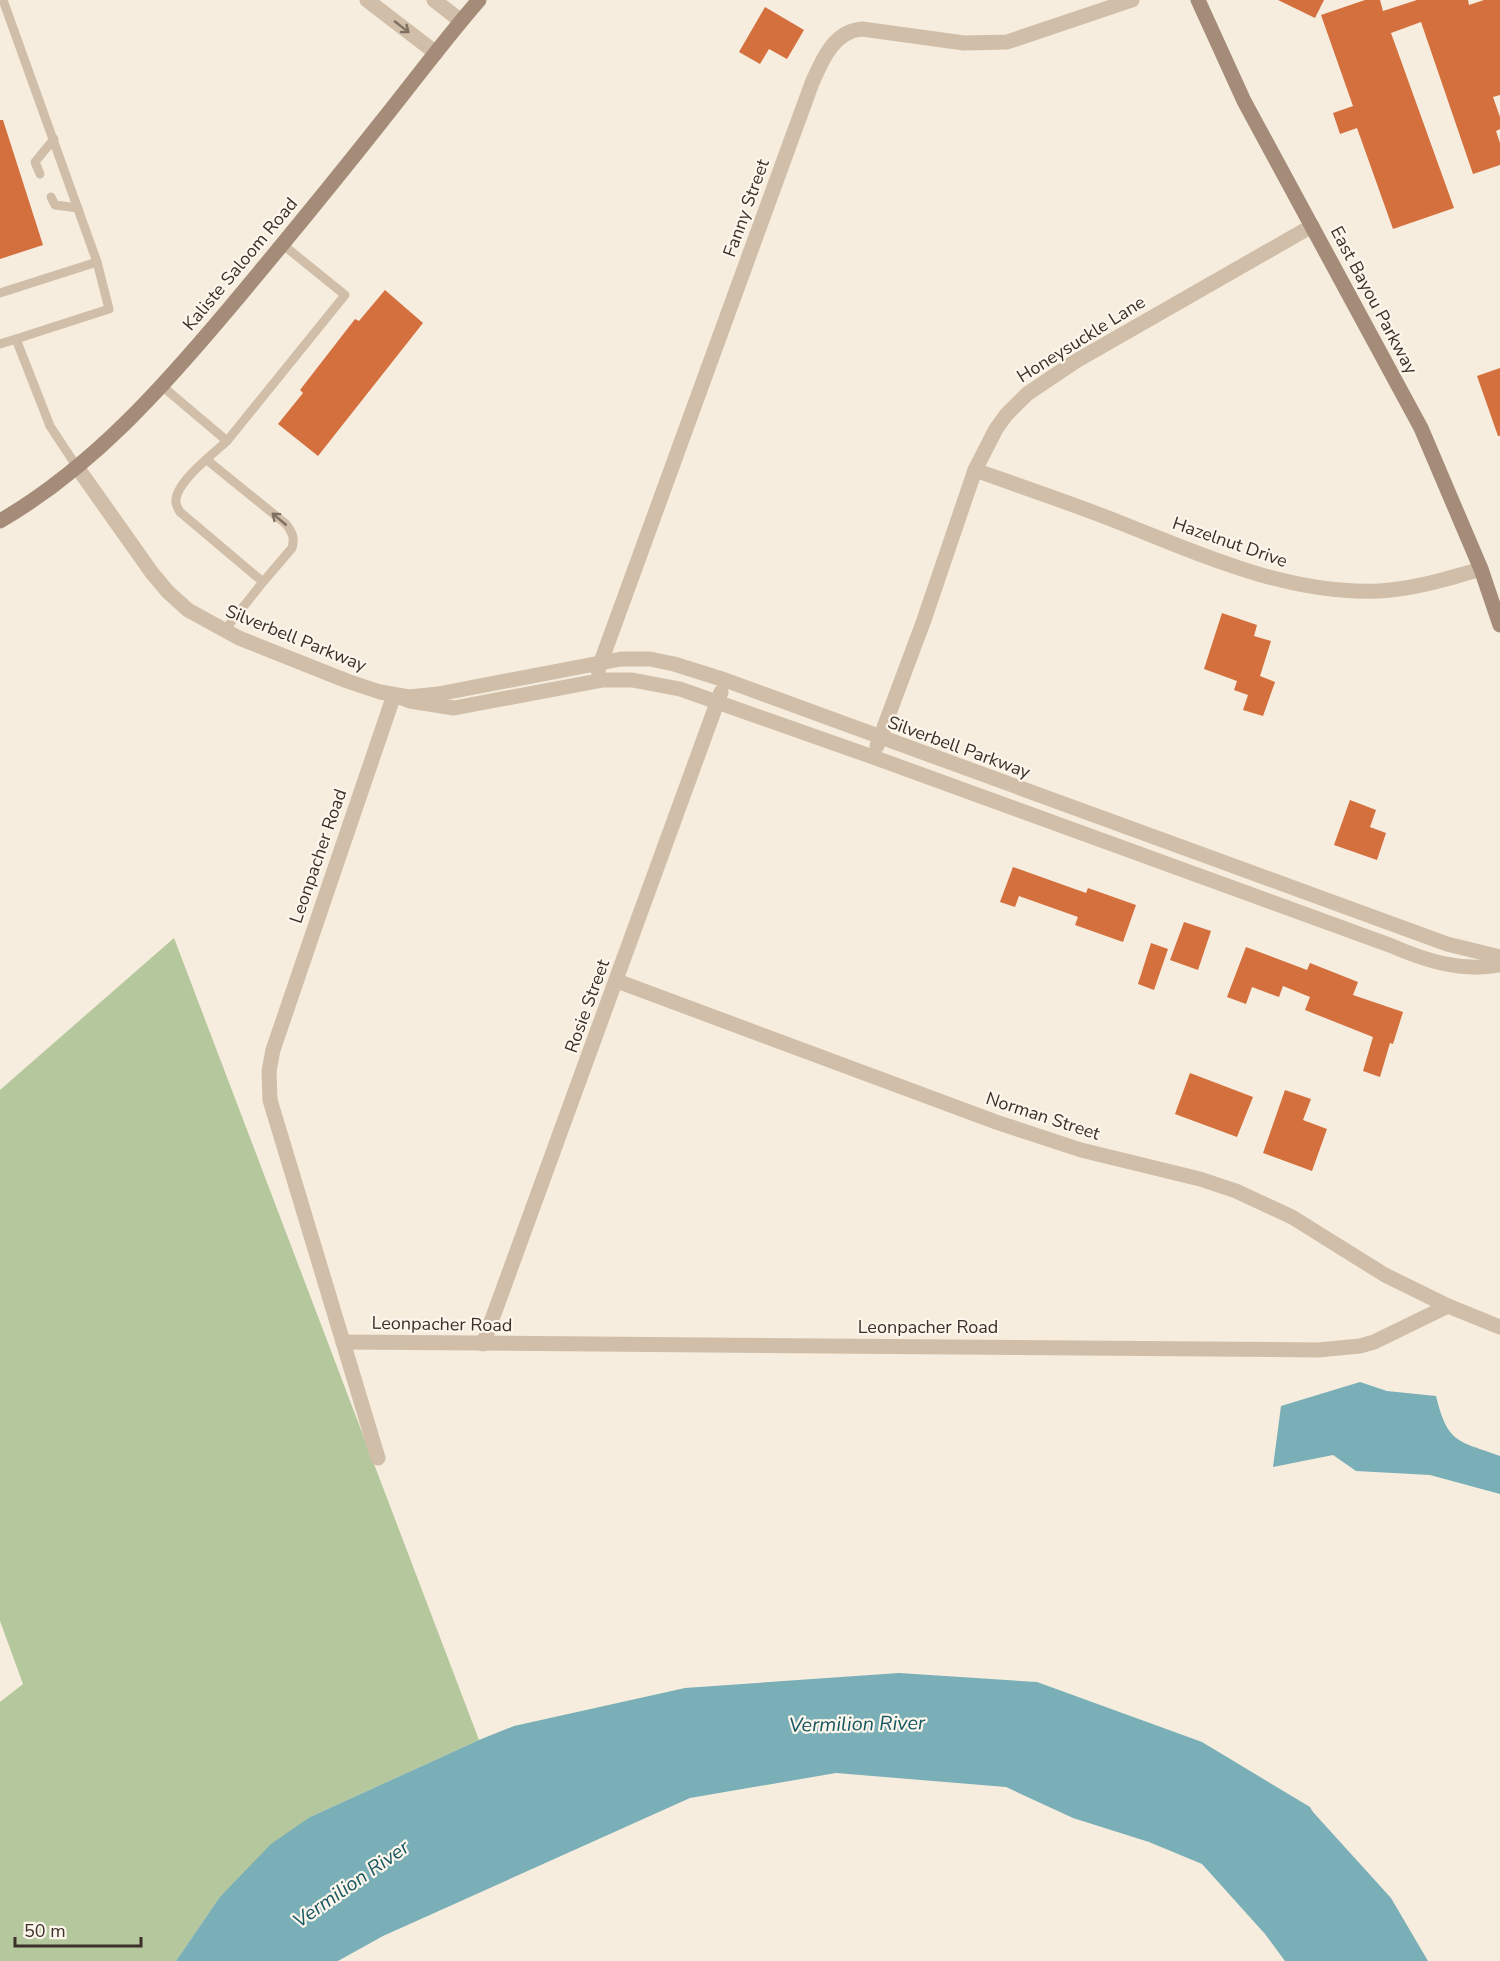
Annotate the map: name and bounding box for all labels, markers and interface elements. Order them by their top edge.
one-way arrow [393,20,409,33]
street label: Fanny Street [717,155,775,260]
street label: Kaliste Saloom Road [177,192,303,336]
street label: East Bayou Parkway [1325,222,1423,379]
street label: Honeysuckle Lane [1012,290,1150,388]
street label: Hazelnut Drive [1169,511,1291,573]
one-way arrow [272,512,287,526]
street label: Silverbell Parkway [222,599,371,678]
street label: Silverbell Parkway [884,710,1034,784]
street label: Leonpacher Road [284,786,352,926]
street label: Rosie Street [559,955,615,1056]
street label: Norman Street [983,1086,1104,1146]
street label: Leonpacher Road [371,1311,513,1337]
street label: Leonpacher Road [858,1315,998,1339]
water label: Vermilion River [789,1709,926,1739]
water label: Vermilion River [287,1833,415,1934]
scale bar [15,1910,141,1948]
text: 50 m [24,1919,66,1943]

